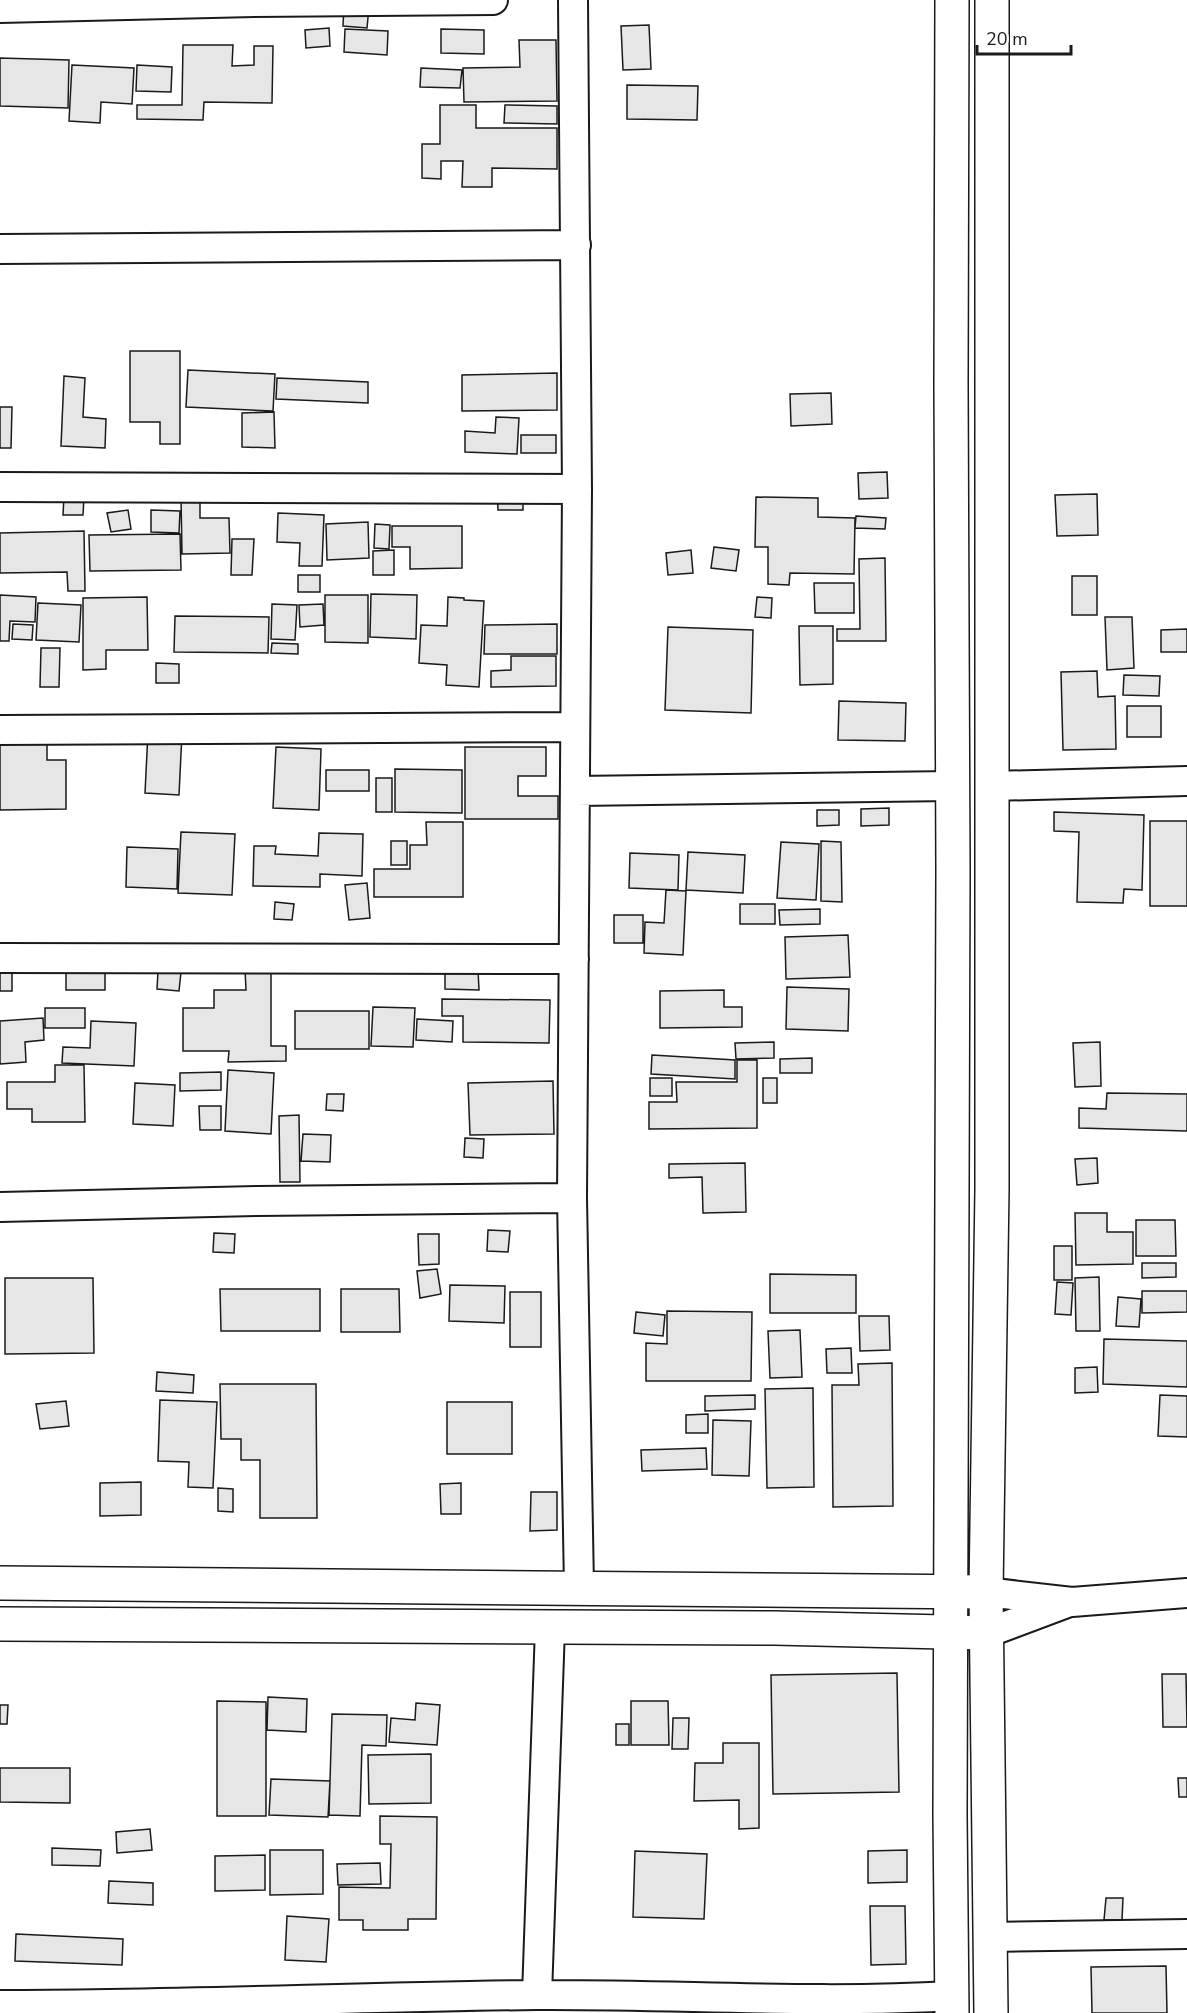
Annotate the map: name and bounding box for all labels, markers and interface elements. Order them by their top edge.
scale bar [977,18,1072,56]
text: 20 m [986,27,1028,51]

